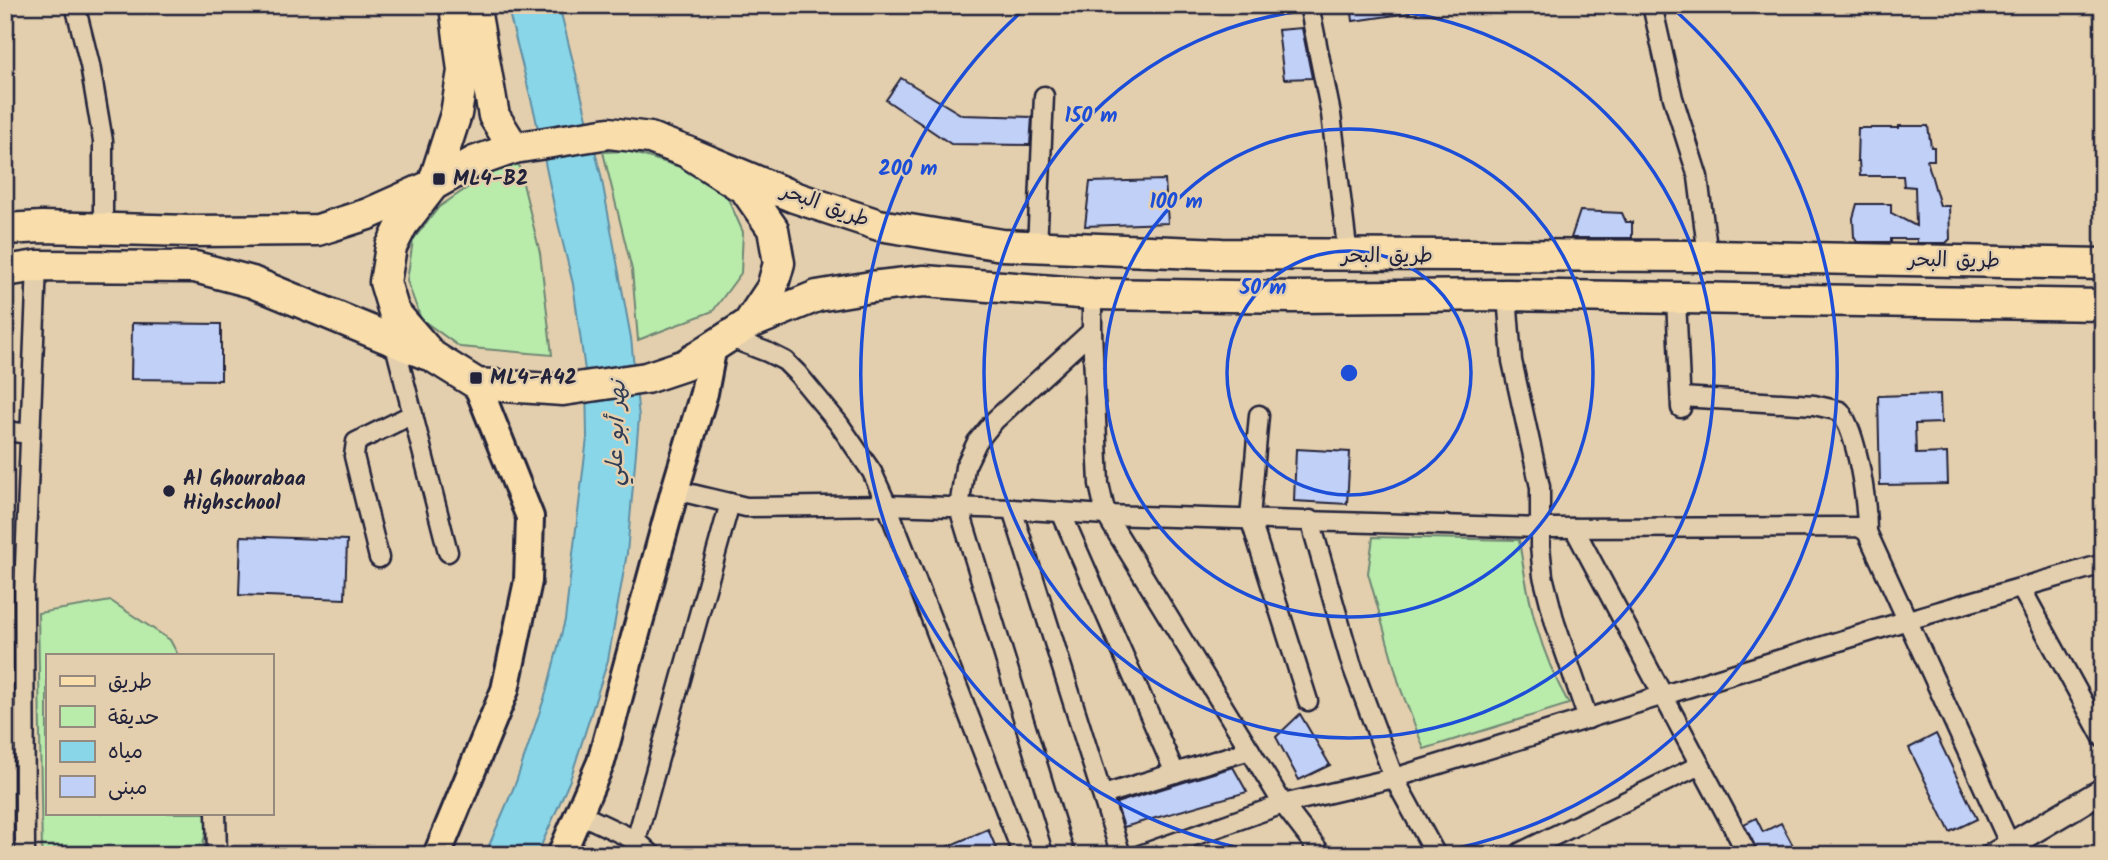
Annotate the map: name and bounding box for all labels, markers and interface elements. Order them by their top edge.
text: 150 m [1064,100,1118,133]
text: 200 m [878,153,938,186]
place label: ML4-B2 [453,163,528,196]
marker: ML4-B2 [431,171,447,187]
street label: طريق البحر [774,174,874,237]
text: 100 m [1149,186,1203,219]
street label: طريق البحر [1339,240,1433,273]
street label: طريق البحر [1906,244,2000,278]
text: 50 m [1239,272,1286,305]
centre of rings [1337,361,1361,385]
place label: ML4-A42 [490,362,577,395]
marker: ML4-A42 [468,370,484,386]
water label: نهر أبو علي [597,377,637,486]
place label: Al Ghourabaa Highschool [183,463,306,520]
marker: Al Ghourabaa Highschool [161,483,177,499]
legend [46,654,273,814]
text: طريق [108,666,152,699]
text: حديقة [108,702,159,735]
text: مياه [108,736,143,769]
text: مبنى [108,772,147,805]

